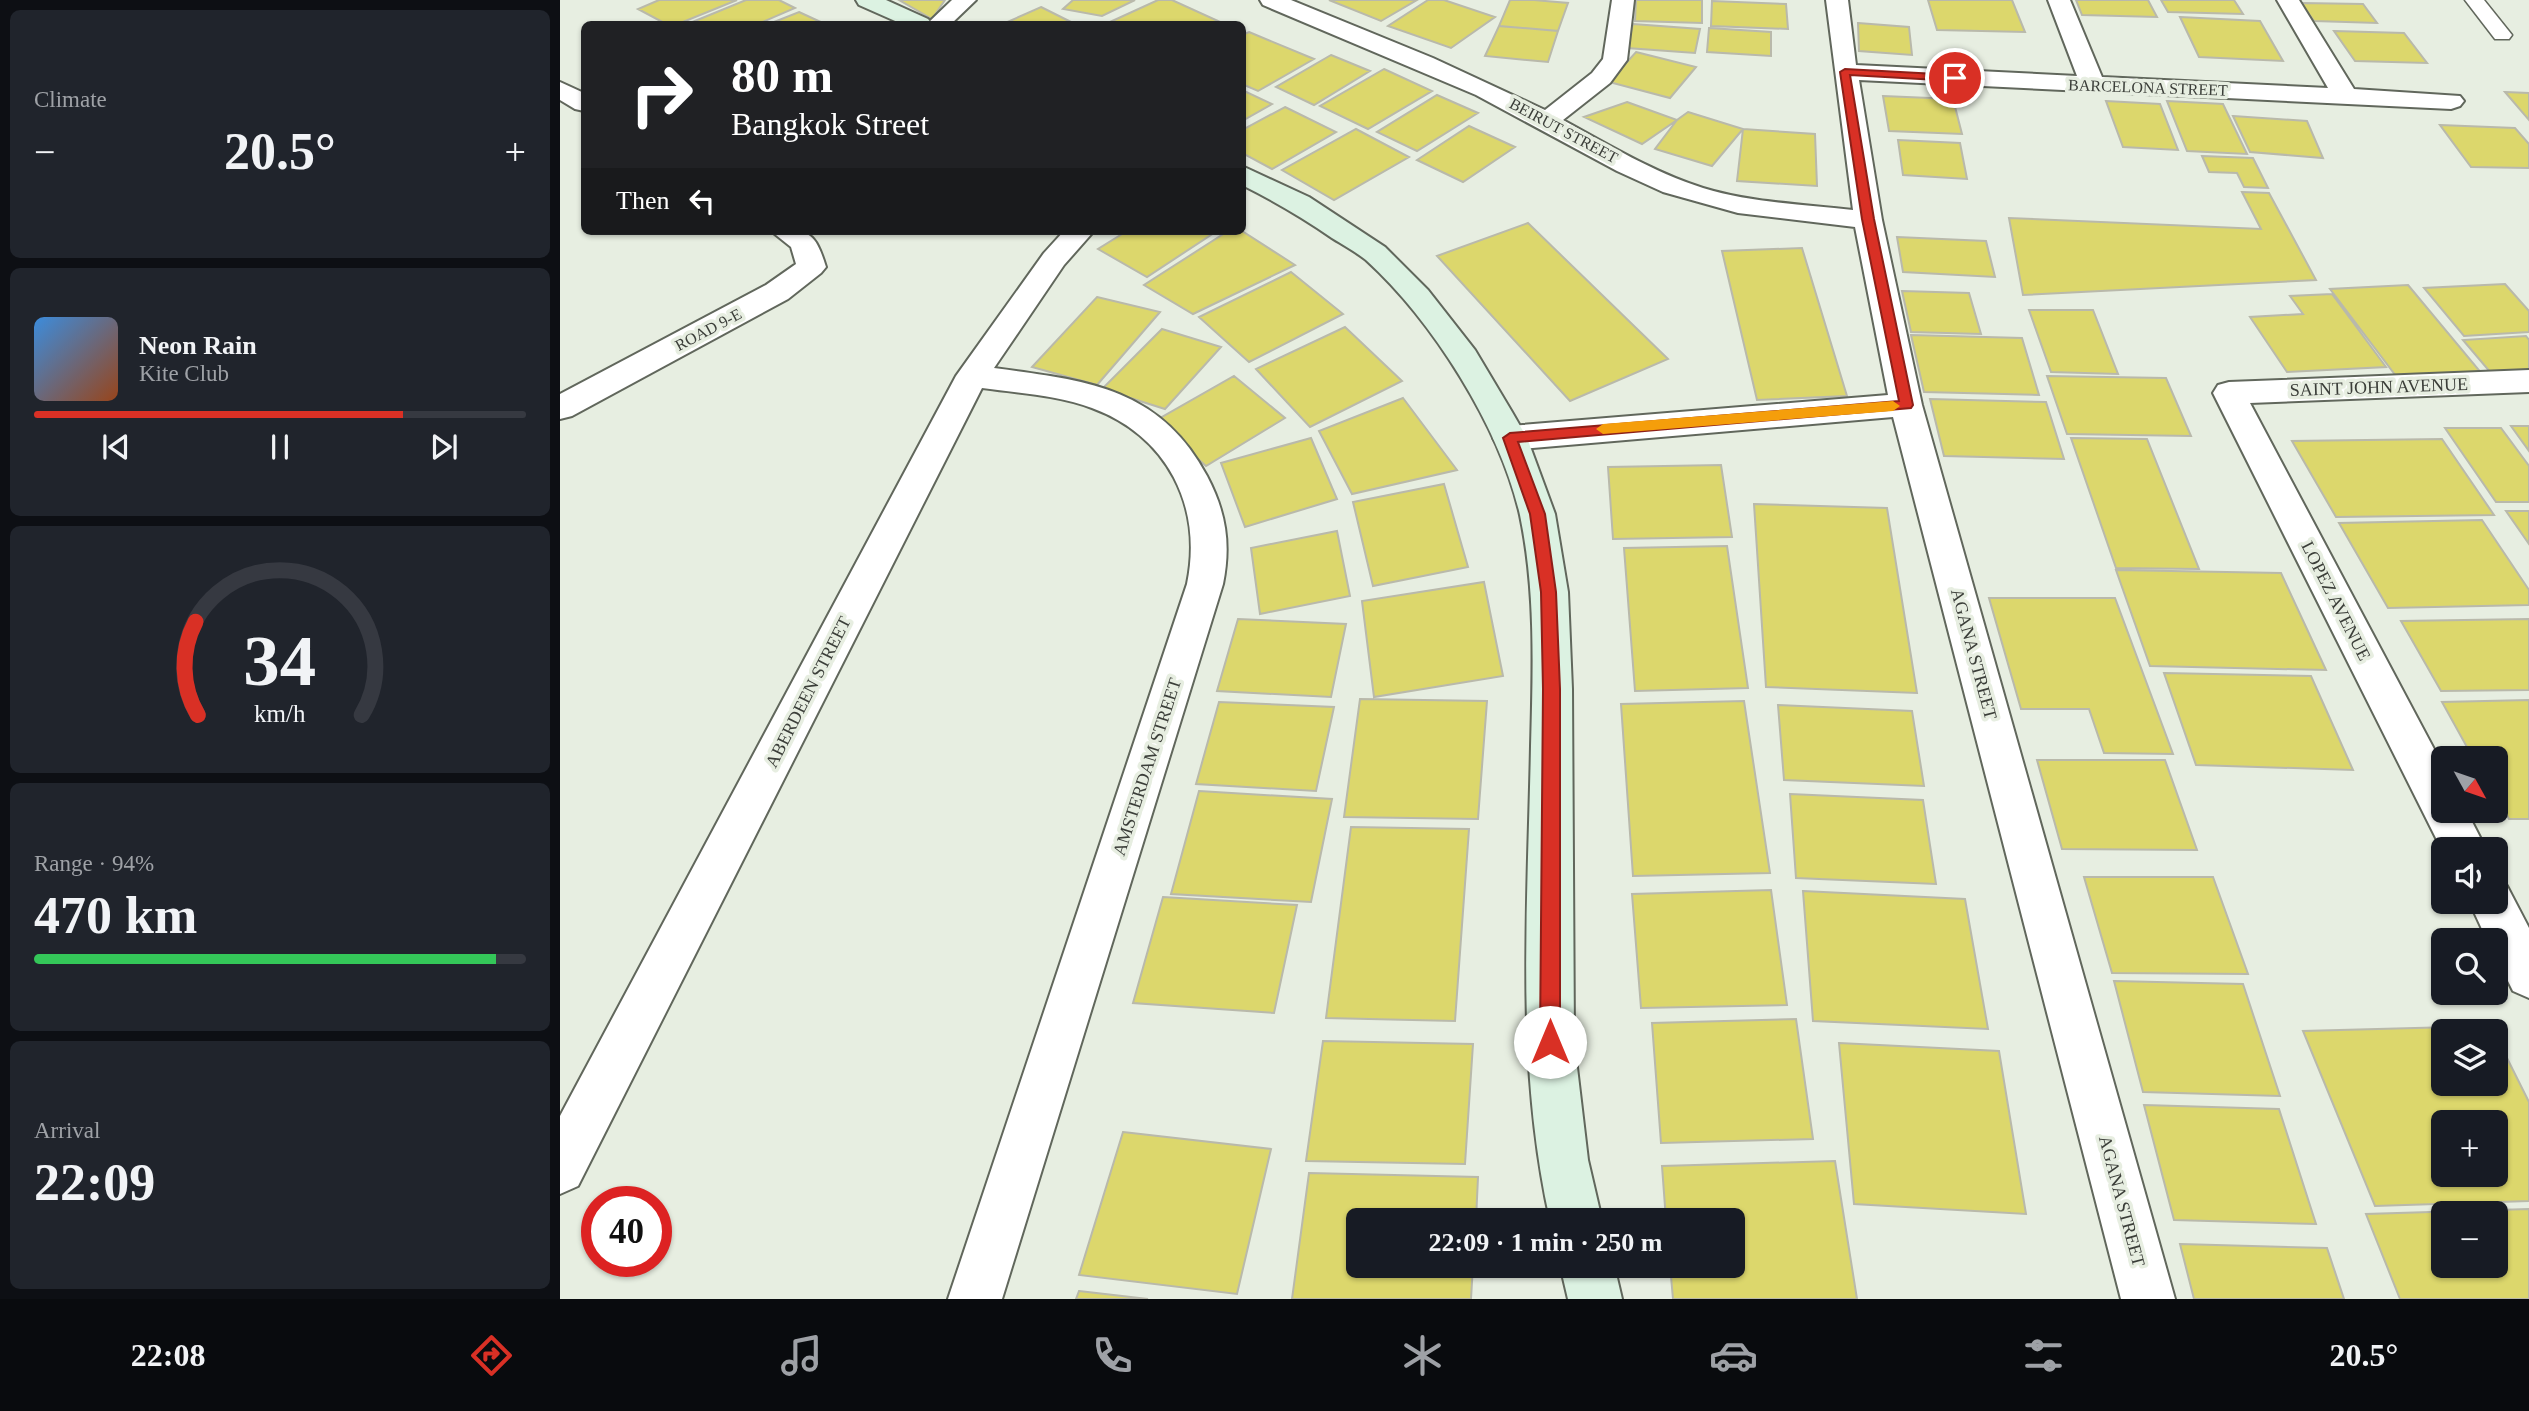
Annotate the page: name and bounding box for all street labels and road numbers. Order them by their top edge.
street label: BARCELONA STREET [2068,76,2228,99]
street label: BEIRUT STREET [1507,95,1621,166]
street label: ROAD 9-E [672,305,744,354]
street label: SAINT JOHN AVENUE [2290,374,2468,400]
street label: LOPEZ AVENUE [2297,538,2375,664]
street label: AGANA STREET [1947,586,2001,722]
street label: ABERDEEN STREET [761,613,855,771]
street label: AMSTERDAM STREET [1109,676,1185,858]
street label: AGANA STREET [2095,1133,2149,1269]

